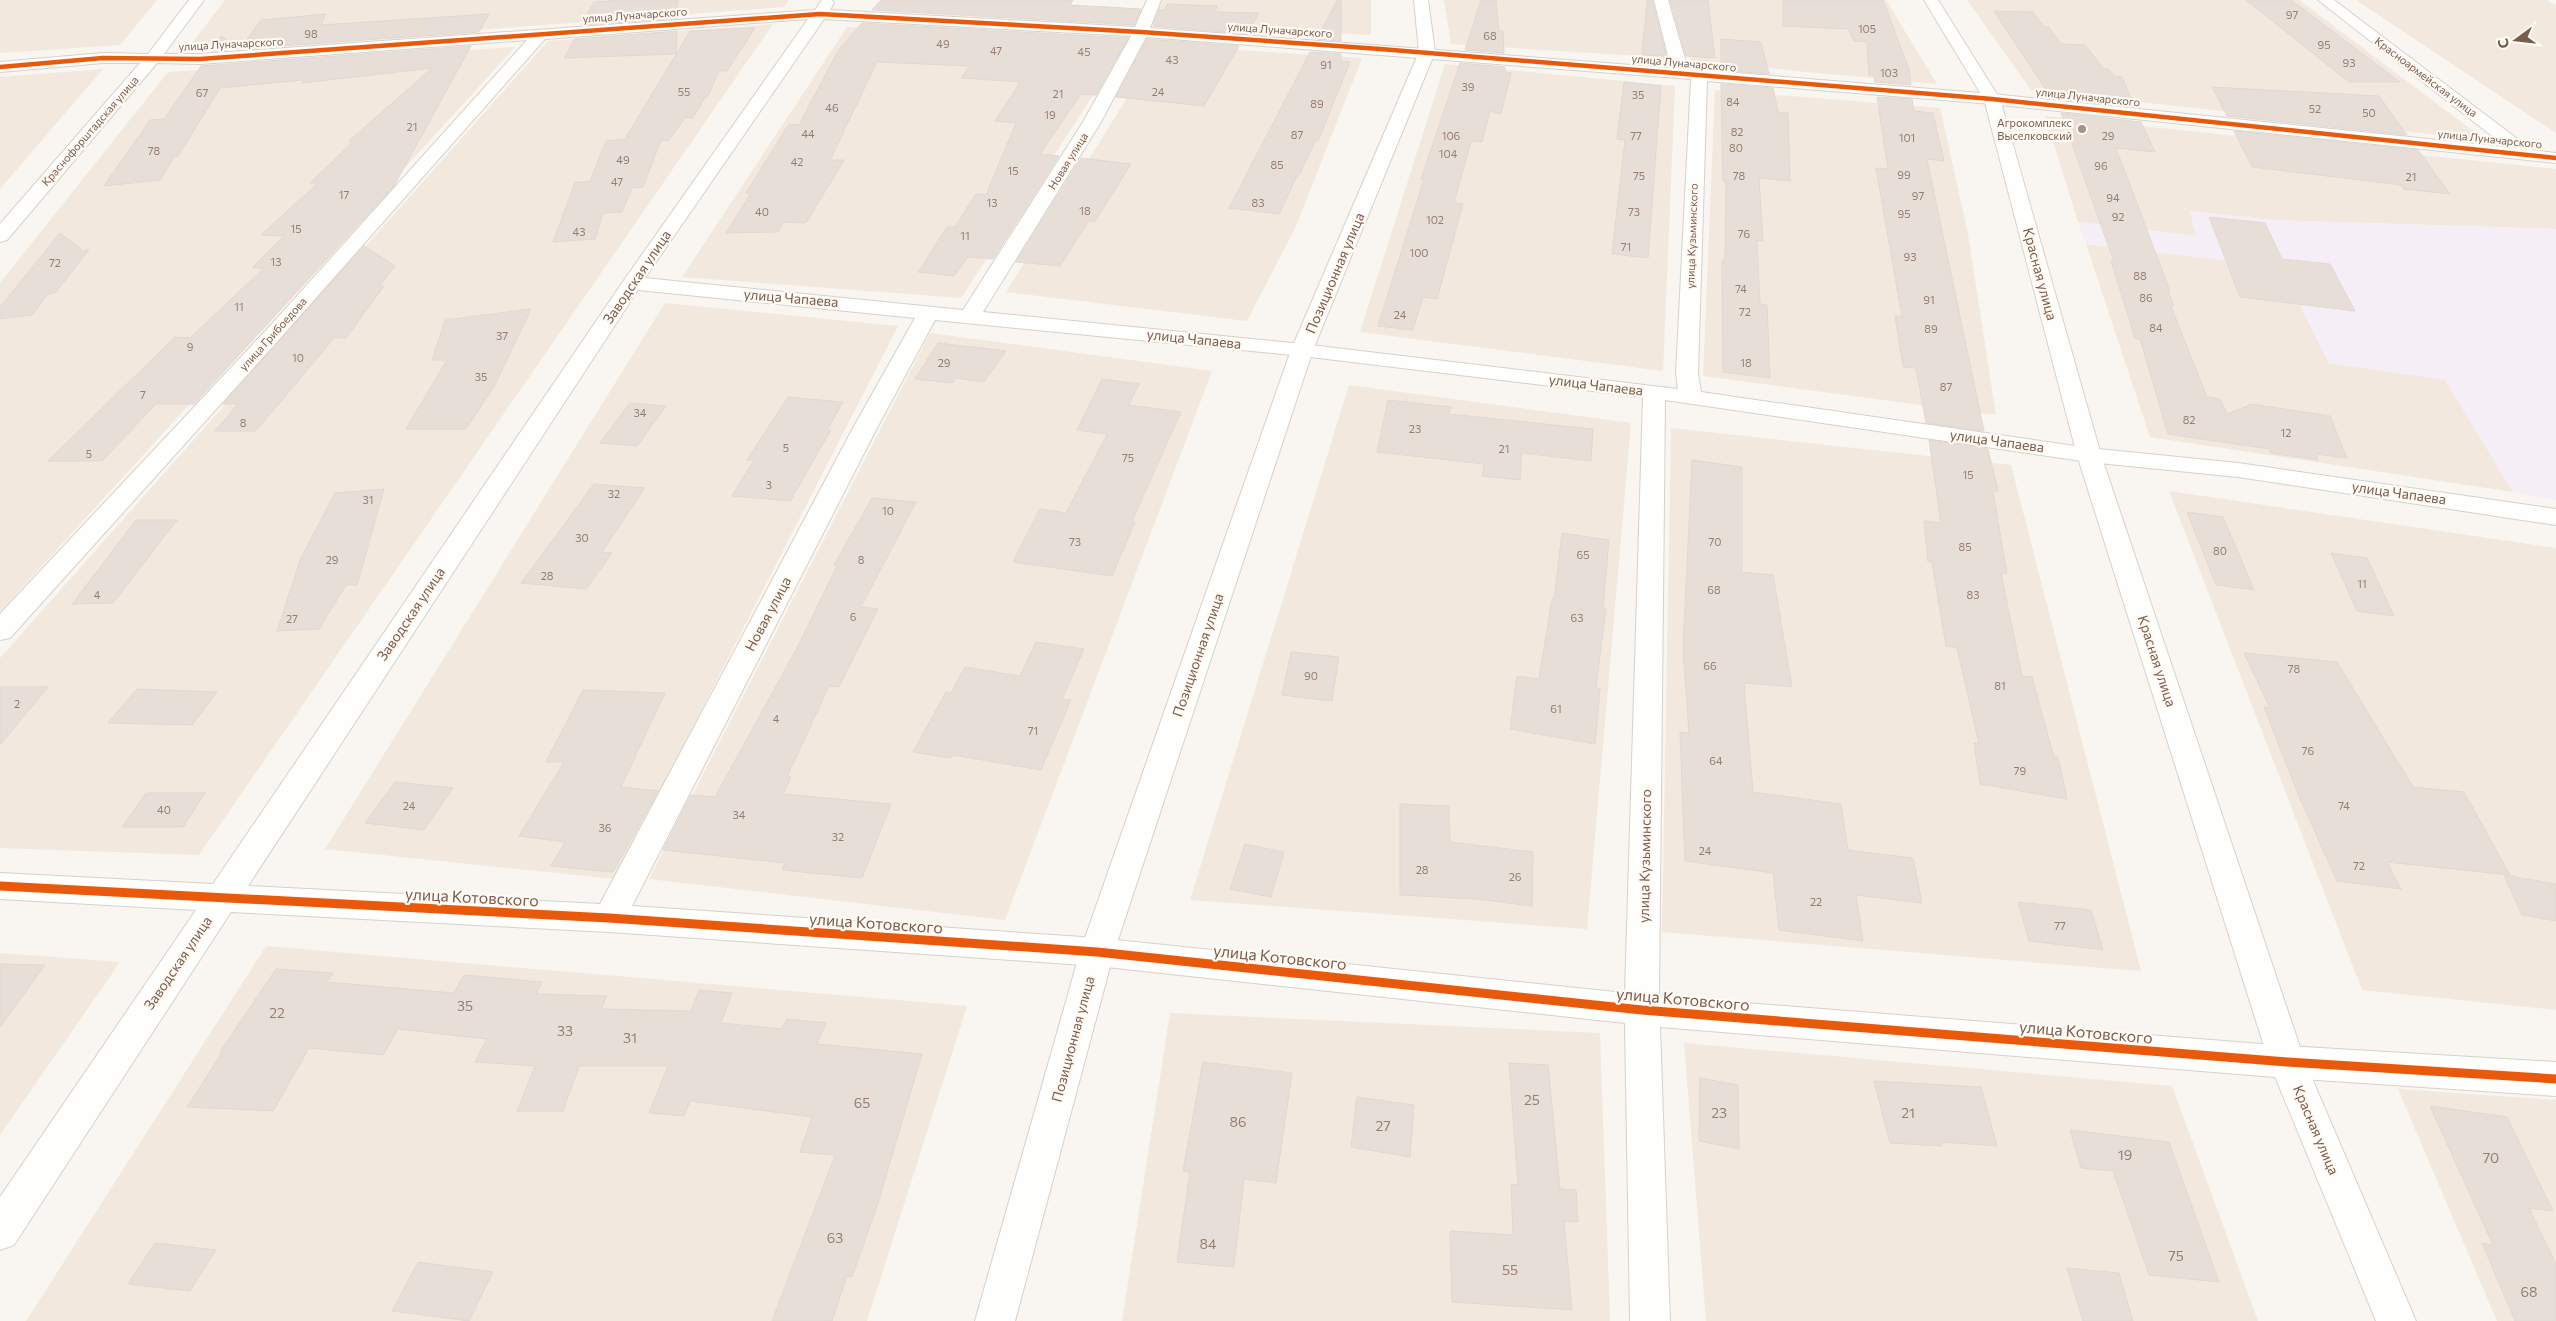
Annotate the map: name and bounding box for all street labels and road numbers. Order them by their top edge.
street label: улица Луначарского [582,4,688,25]
street label: улица Луначарского [1227,19,1333,40]
street label: улица Луначарского [178,34,284,53]
street label: Красноармейская улица [2373,34,2480,119]
street label: улица Луначарского [1631,51,1737,74]
street label: Краснофорштадская улица [38,73,141,188]
street label: улица Луначарского [2035,85,2141,109]
street label: улица Луначарского [2437,127,2543,151]
street label: Новая улица [1045,130,1090,191]
street label: улица Кузьминского [1683,183,1700,289]
street label: Позиционная улица [1301,210,1368,336]
street label: Красная улица [2020,226,2061,322]
street label: Заводская улица [599,227,674,327]
street label: улица Чапаева [743,285,839,310]
street label: улица Грибоедова [236,294,309,373]
street label: улица Чапаева [1146,325,1242,352]
street label: улица Чапаева [1548,370,1644,399]
street label: улица Чапаева [1949,425,2045,456]
street label: улица Чапаева [2351,477,2447,508]
street label: Заводская улица [373,564,448,664]
street label: Новая улица [741,574,794,654]
street label: Позиционная улица [1168,591,1227,719]
street label: Красная улица [2135,613,2180,709]
street label: улица Кузьминского [1635,789,1654,923]
street label: улица Котовского [405,884,539,909]
street label: улица Котовского [809,908,944,937]
street label: Заводская улица [140,913,215,1013]
street label: улица Котовского [1212,940,1348,973]
street label: Позиционная улица [1048,974,1098,1104]
street label: улица Котовского [1615,983,1751,1014]
street label: улица Котовского [2018,1016,2154,1047]
street label: Красная улица [2290,1083,2343,1177]

